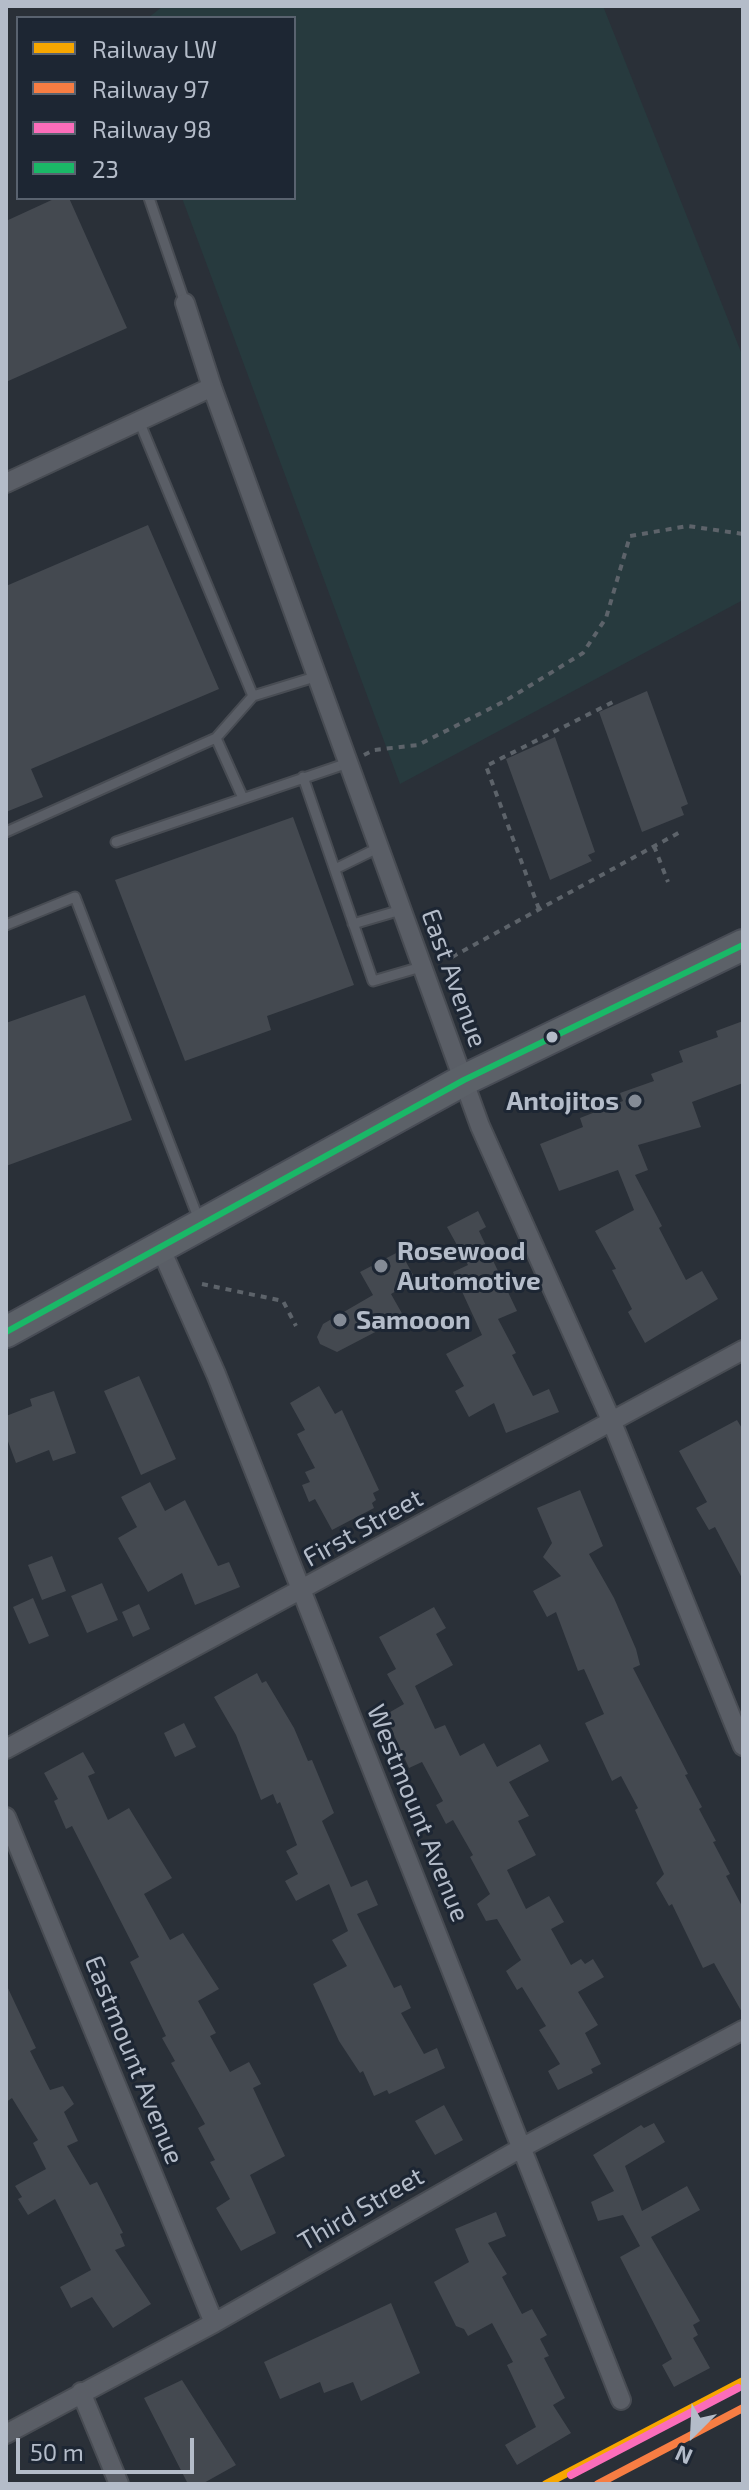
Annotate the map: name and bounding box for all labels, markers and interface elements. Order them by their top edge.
legend [16,16,296,200]
text: Railway LW [92,34,217,63]
text: Railway 97 [92,74,209,103]
text: Railway 98 [92,114,211,143]
text: 23 [92,154,119,183]
street label: East Avenue [415,905,493,1051]
unlabelled marker [544,1029,560,1045]
place label: Antojitos [506,1085,619,1117]
marker: Antojitos [626,1092,644,1110]
place label: Rosewood Automotive [397,1235,541,1296]
marker: Rosewood Automotive [372,1257,390,1275]
place label: Samooon [356,1304,471,1336]
marker: Samooon [331,1311,349,1329]
street label: First Street [298,1482,428,1574]
street label: Westmount Avenue [360,1700,476,1926]
street label: Eastmount Avenue [78,1951,190,2169]
street label: Third Street [293,2161,429,2257]
north arrow [653,2394,733,2474]
scale bar [20,2422,198,2472]
text: 50 m [30,2437,84,2466]
text: N [671,2441,696,2471]

